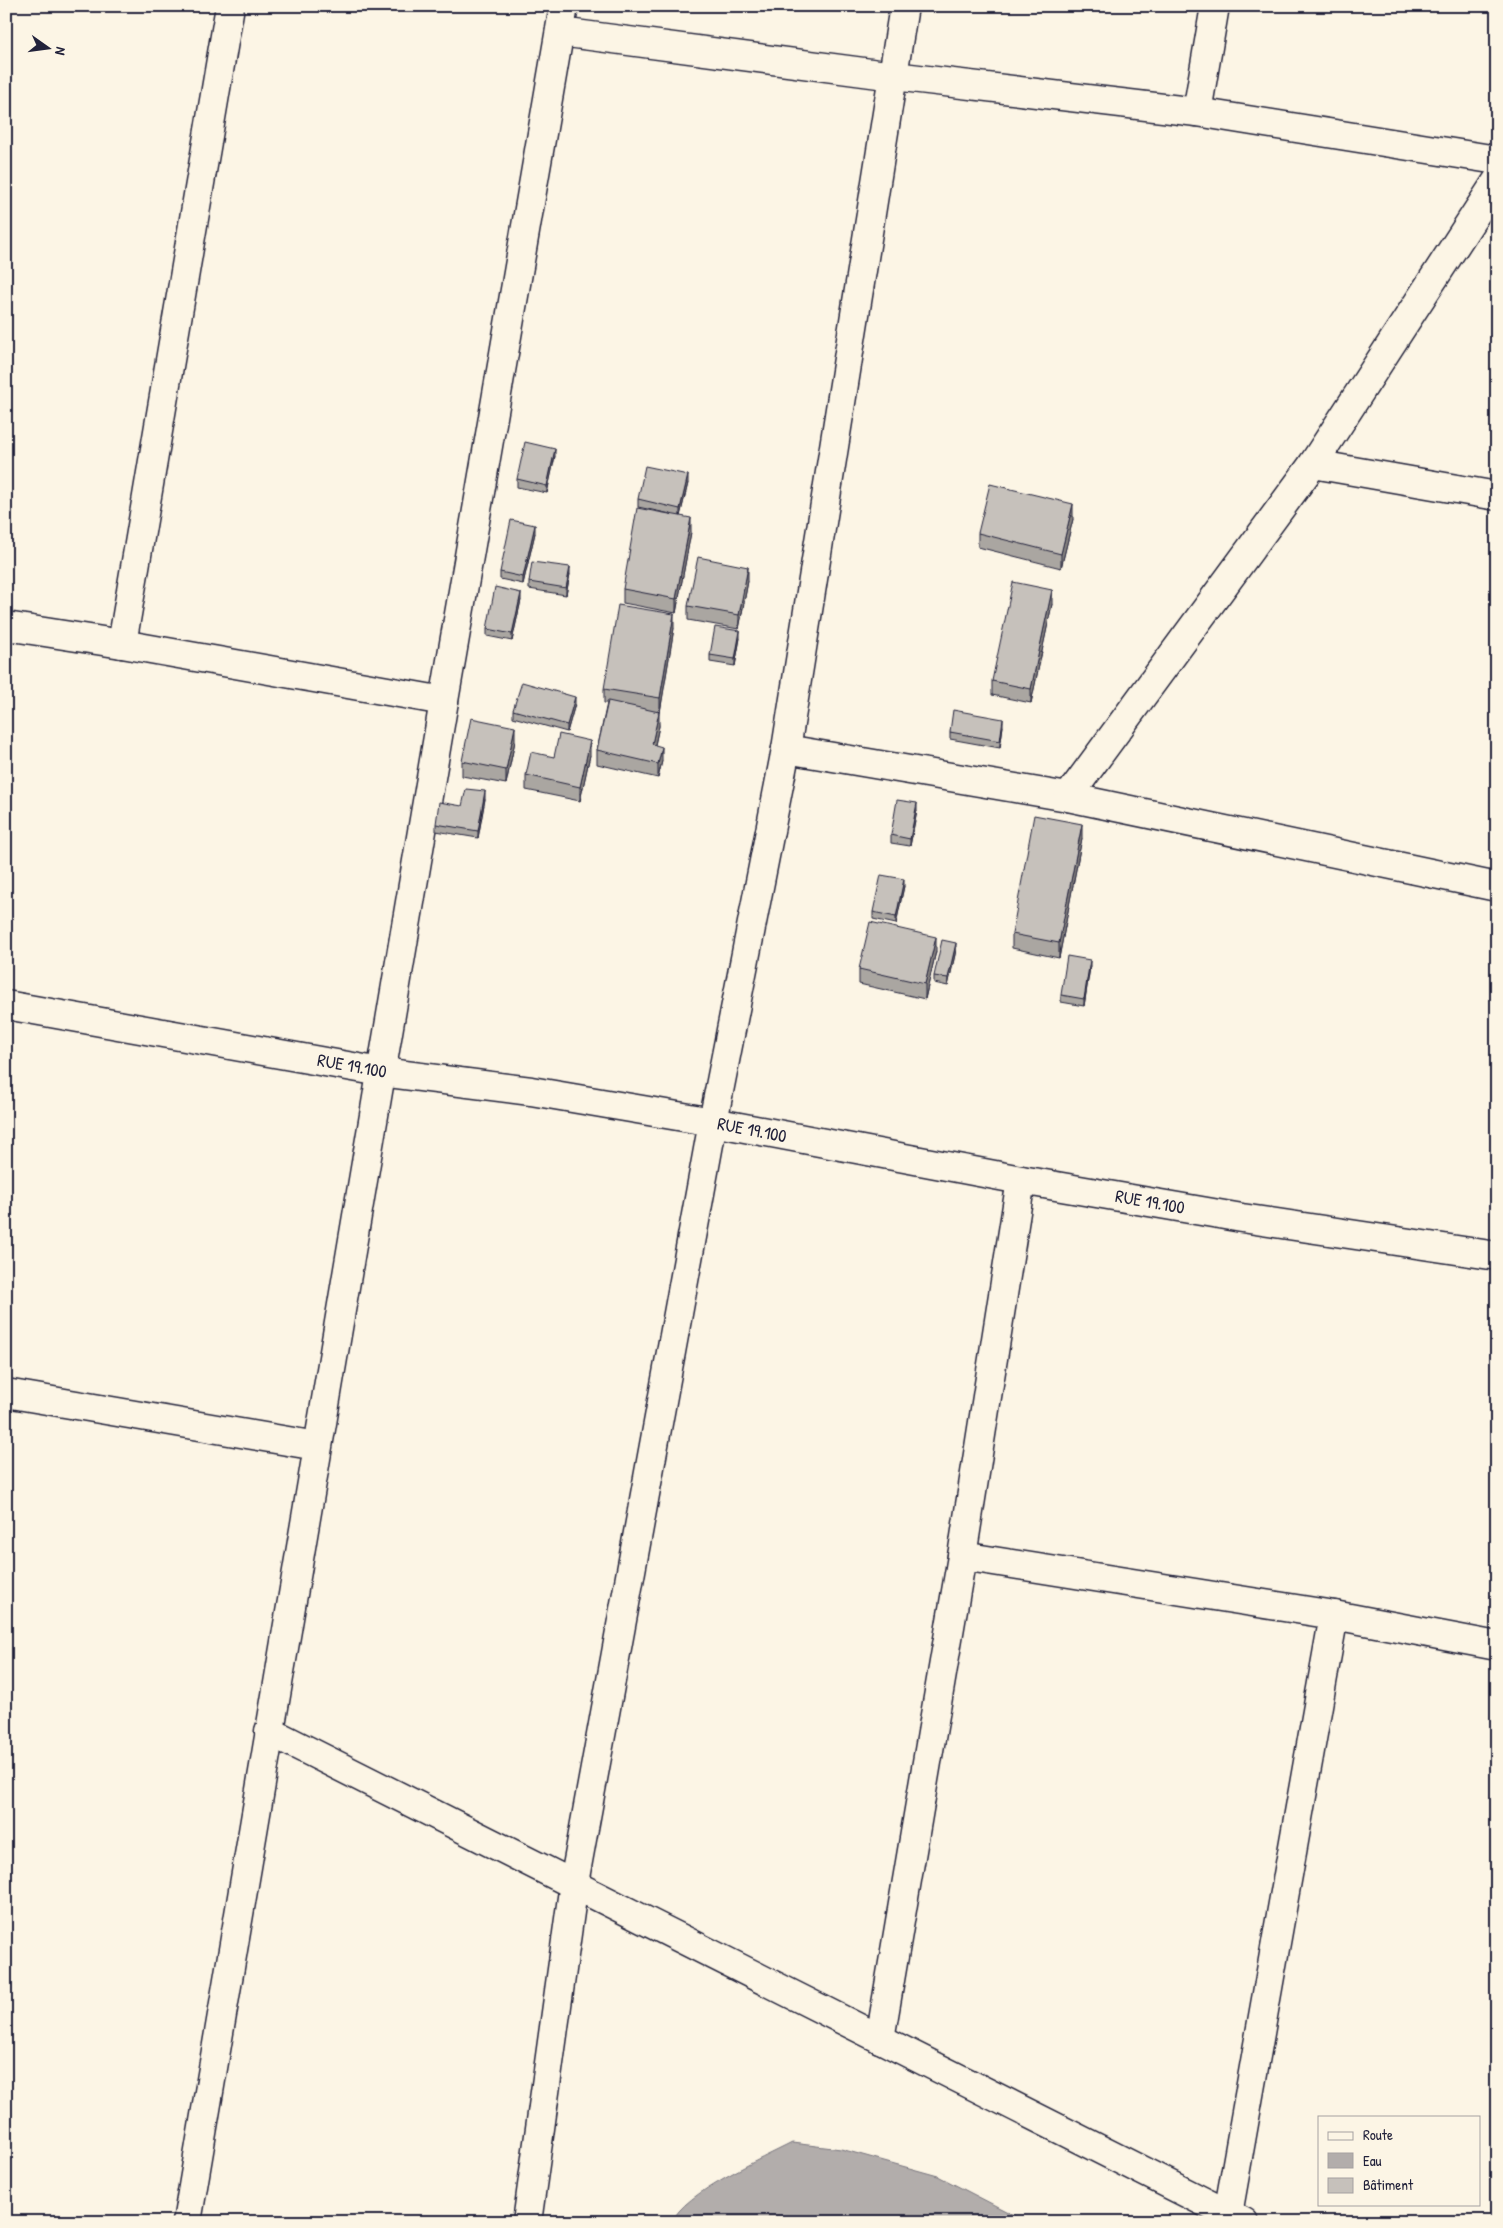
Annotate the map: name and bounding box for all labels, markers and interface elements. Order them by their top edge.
north arrow [22,22,72,72]
text: N [51,45,71,58]
street label: RUE 19.100 [316,1047,389,1084]
street label: RUE 19.100 [715,1111,789,1148]
street label: RUE 19.100 [1114,1183,1187,1220]
legend [1318,2116,1480,2206]
text: Route [1363,2124,1393,2145]
text: Eau [1363,2150,1382,2171]
text: Bâtiment [1363,2174,1414,2195]

